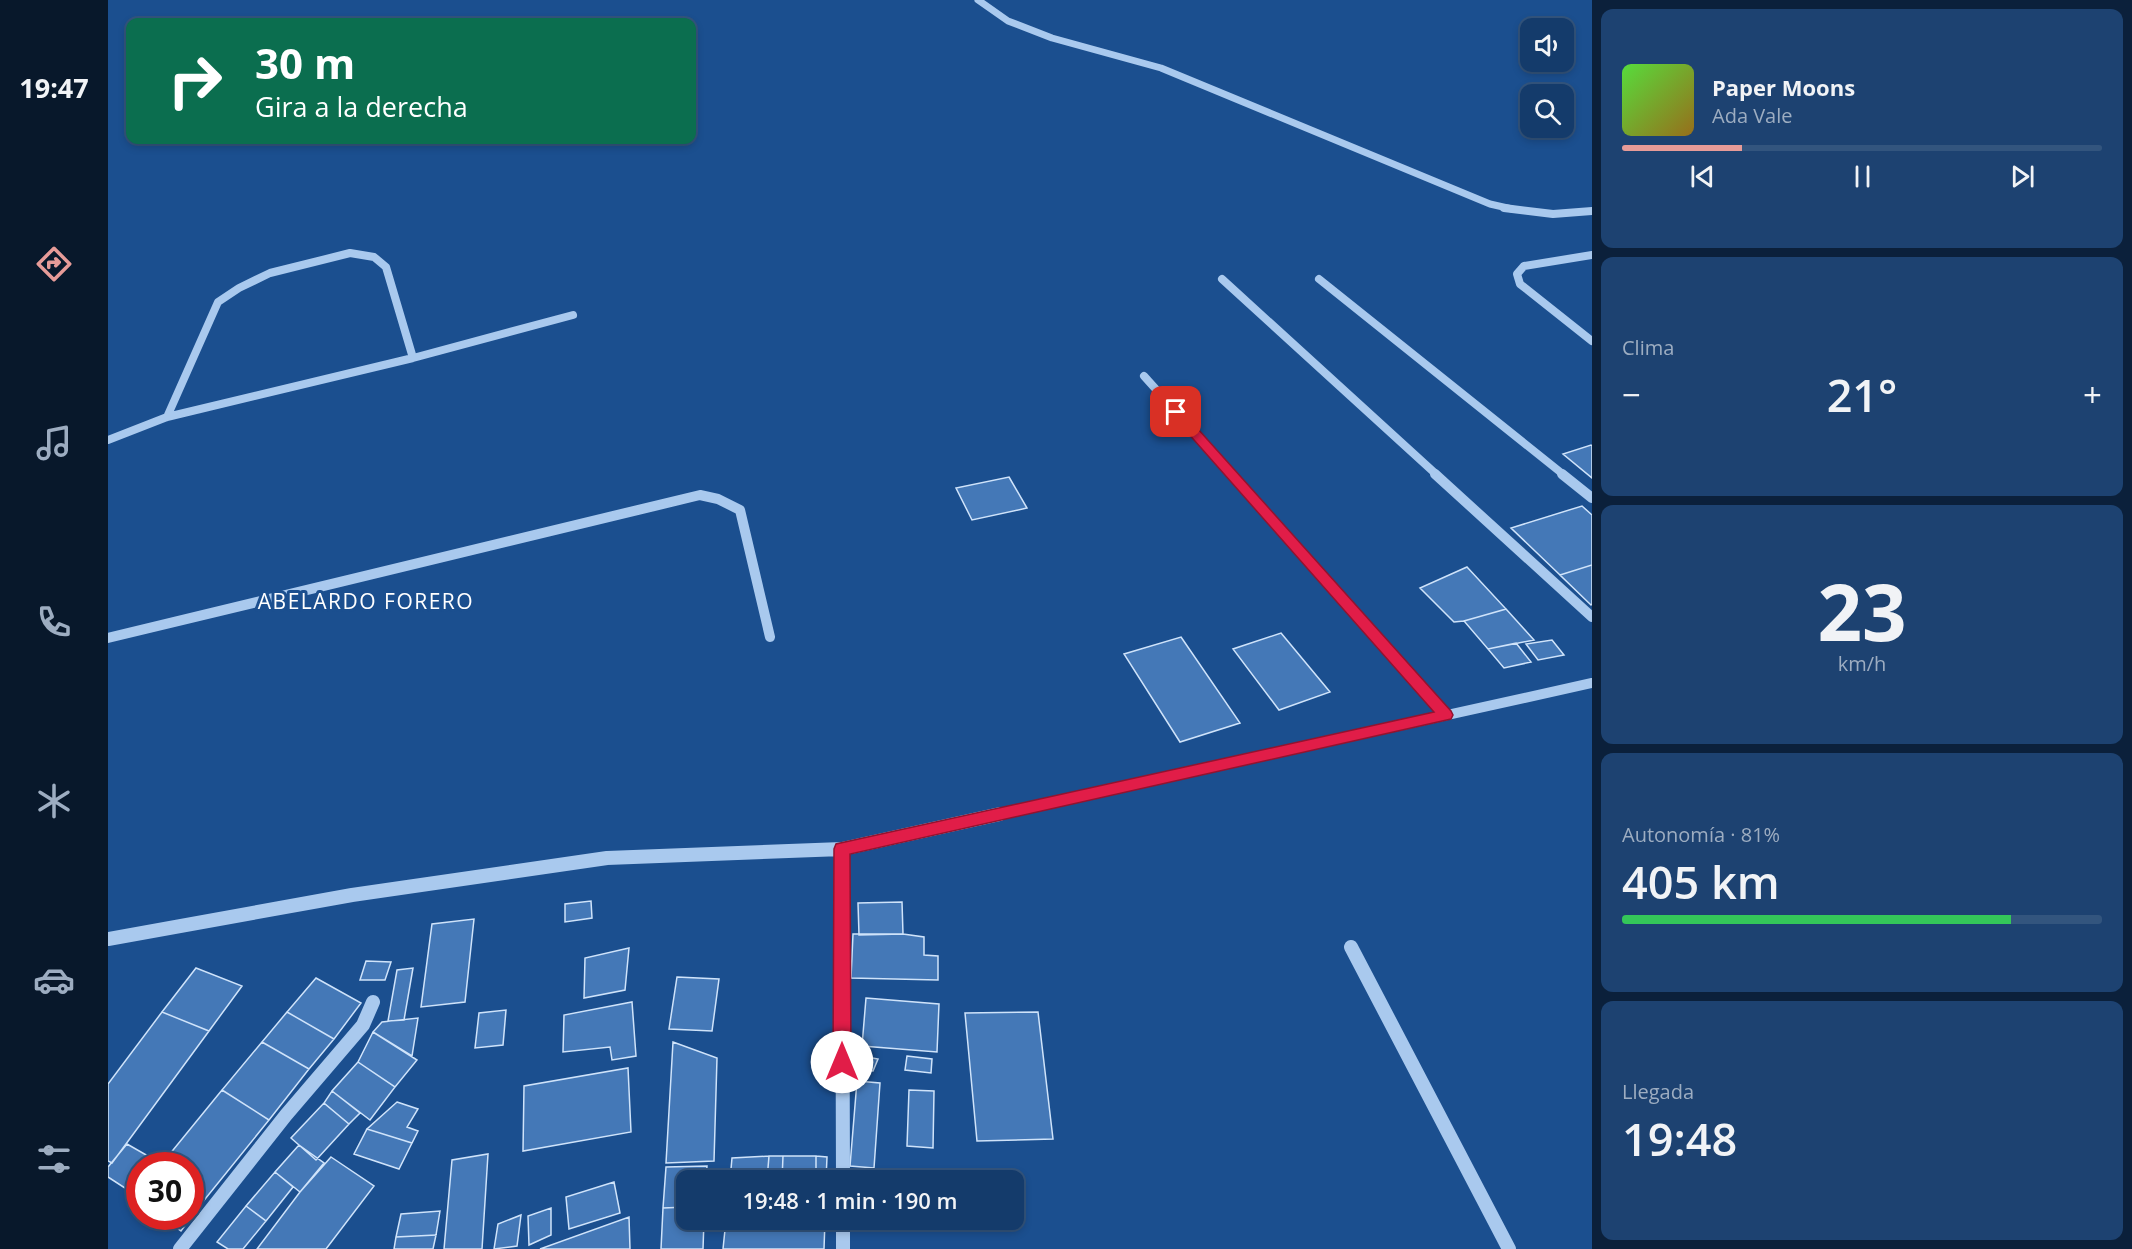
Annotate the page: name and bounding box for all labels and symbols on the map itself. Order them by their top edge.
pin [1150,386,1201,437]
district label: ABELARDO FORERO [258,587,474,615]
position arrow [810,1030,874,1094]
speed limit sign: 30 [126,1152,204,1230]

